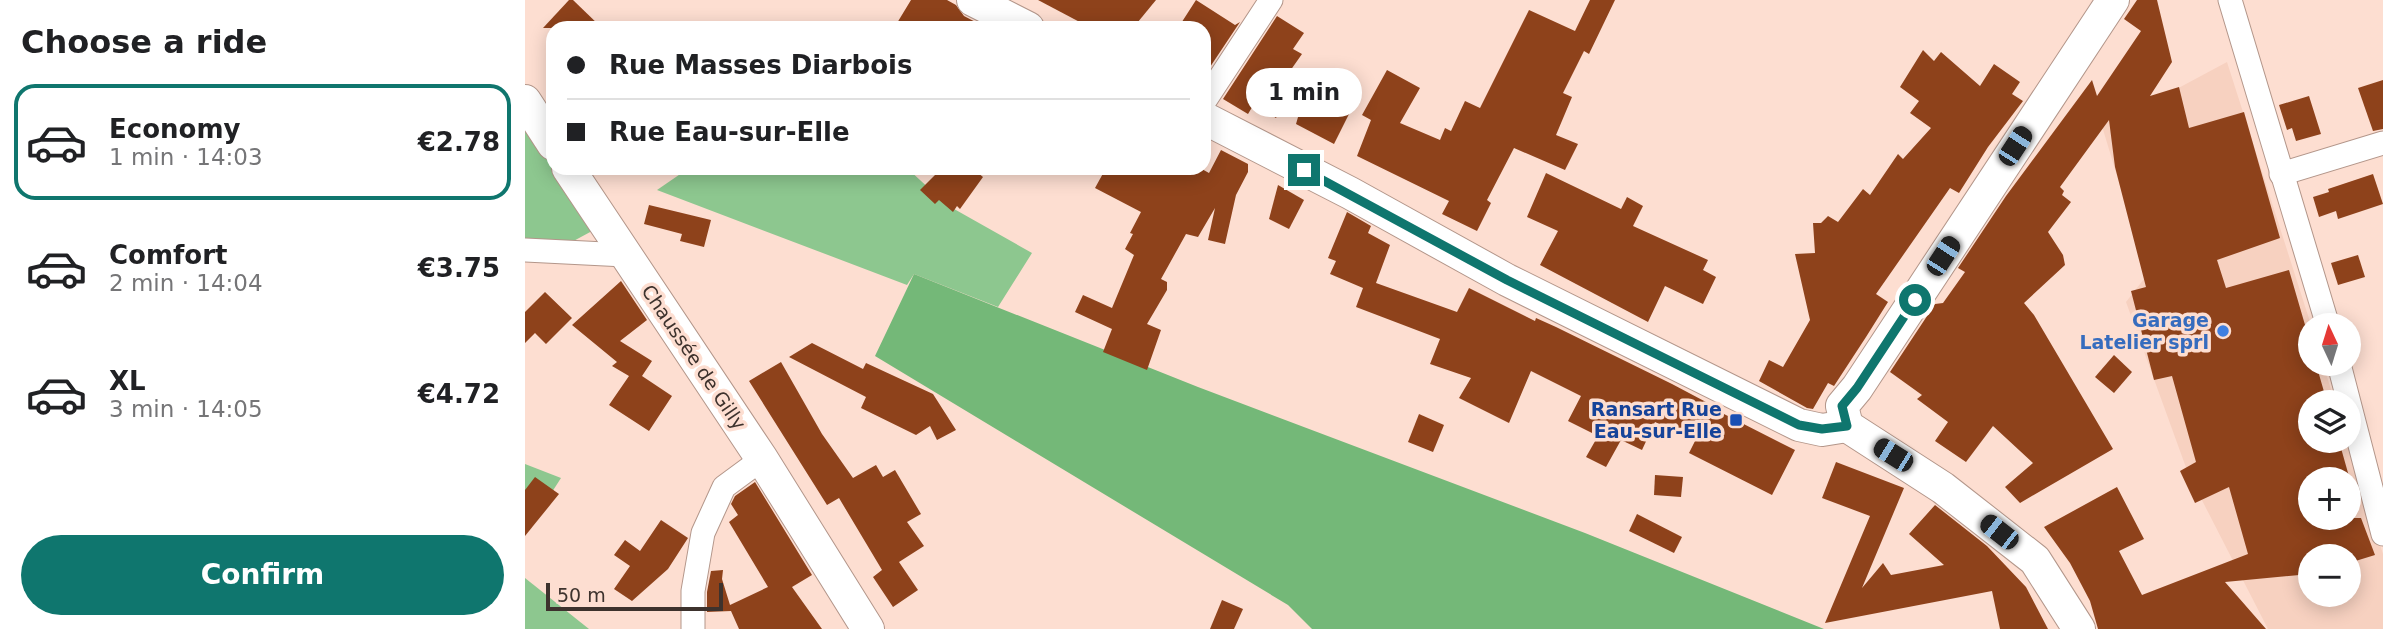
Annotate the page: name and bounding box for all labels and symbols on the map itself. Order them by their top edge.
callout: 1 min [1246,68,1362,118]
car [1995,123,2036,169]
route end [1288,154,1320,186]
car [1923,233,1964,279]
street label: Chaussée de Gilly [637,280,751,434]
route start [1899,284,1931,316]
place label: Garage Latelier sprl [2079,309,2209,353]
north arrow [2298,313,2361,376]
marker: Garage Latelier sprl [2215,323,2231,339]
place label: Ransart Rue Eau-sur-Elle [1591,398,1722,442]
marker: Ransart Rue Eau-sur-Elle [1728,412,1744,428]
car [1870,435,1917,475]
car [1976,511,2023,553]
scale bar [546,580,723,612]

